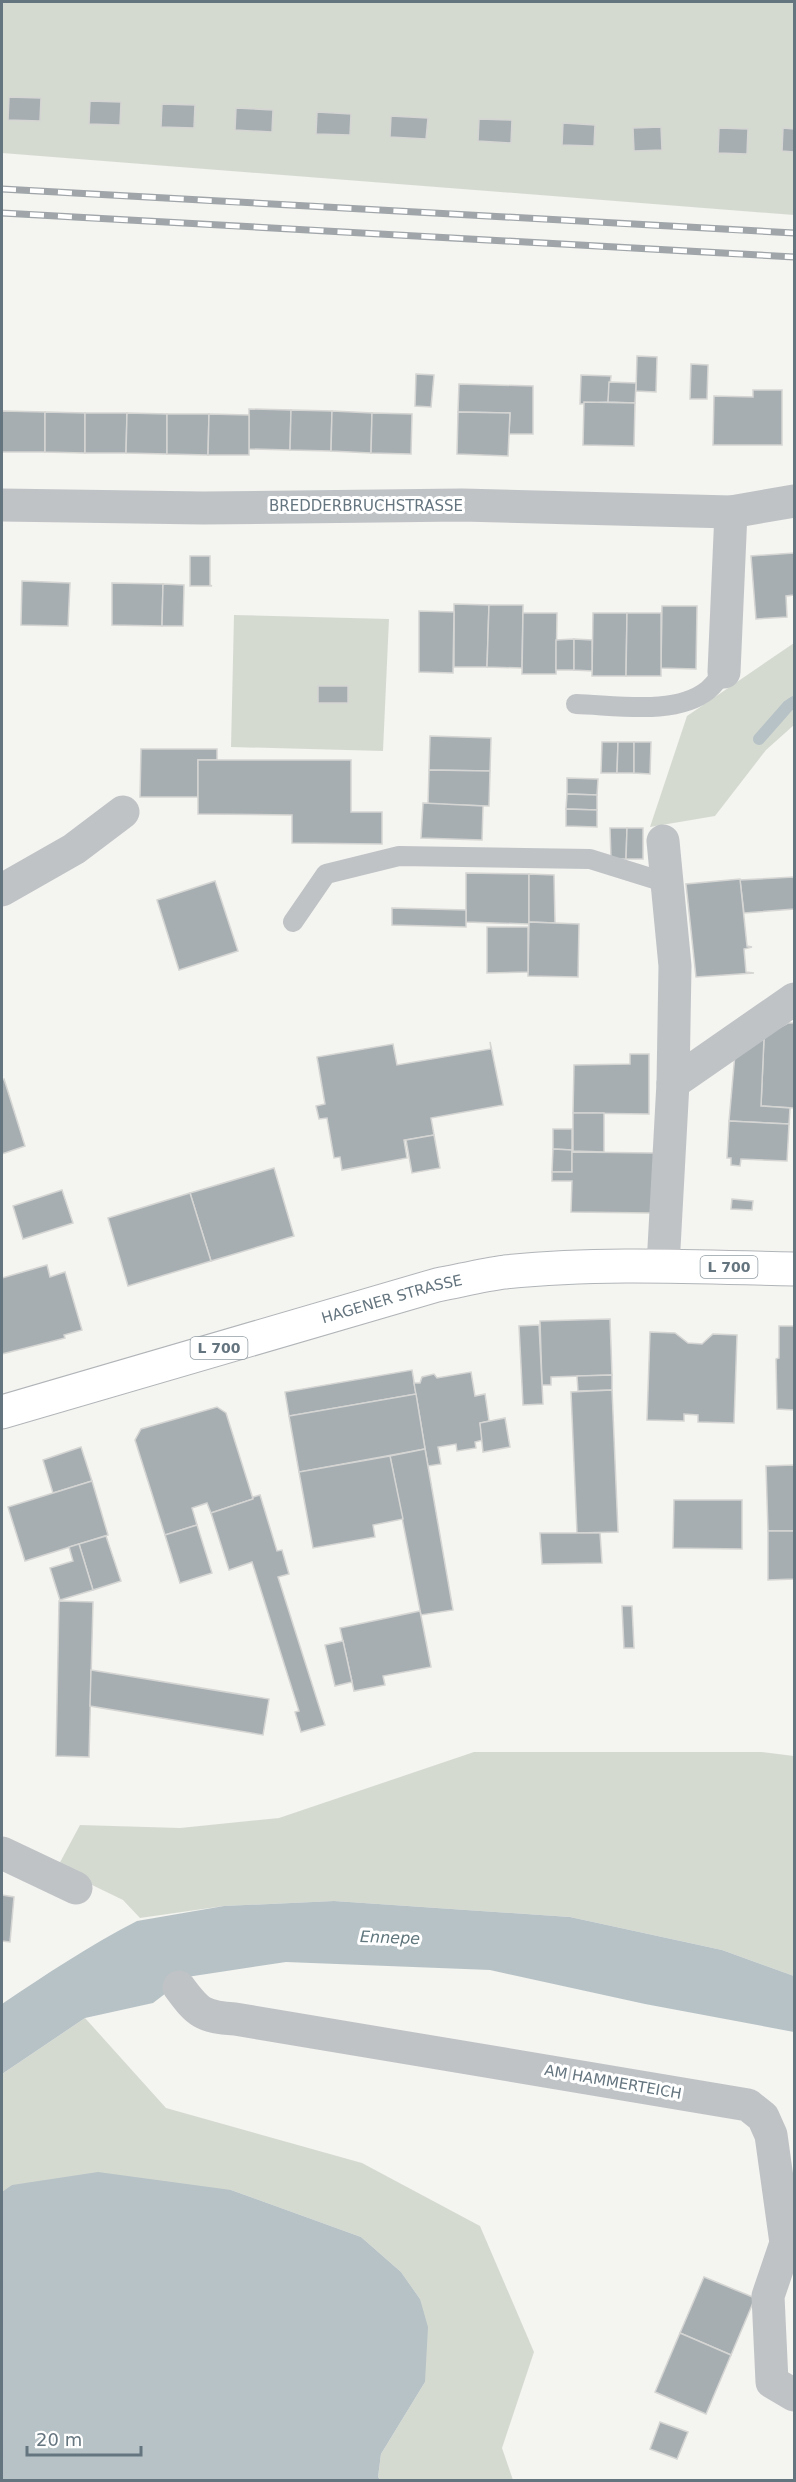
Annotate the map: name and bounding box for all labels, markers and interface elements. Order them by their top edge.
street label: BREDDERBRUCHSTRASSE [269,497,463,515]
road number: L 700 [700,1256,758,1278]
street label: HAGENER STRASSE [319,1271,464,1327]
road number: L 700 [190,1337,248,1359]
water label: Ennepe [360,1927,421,1948]
street label: AM HAMMERTEICH [543,2061,683,2103]
scale bar [27,2419,141,2457]
text: 20 m [36,2429,82,2450]

